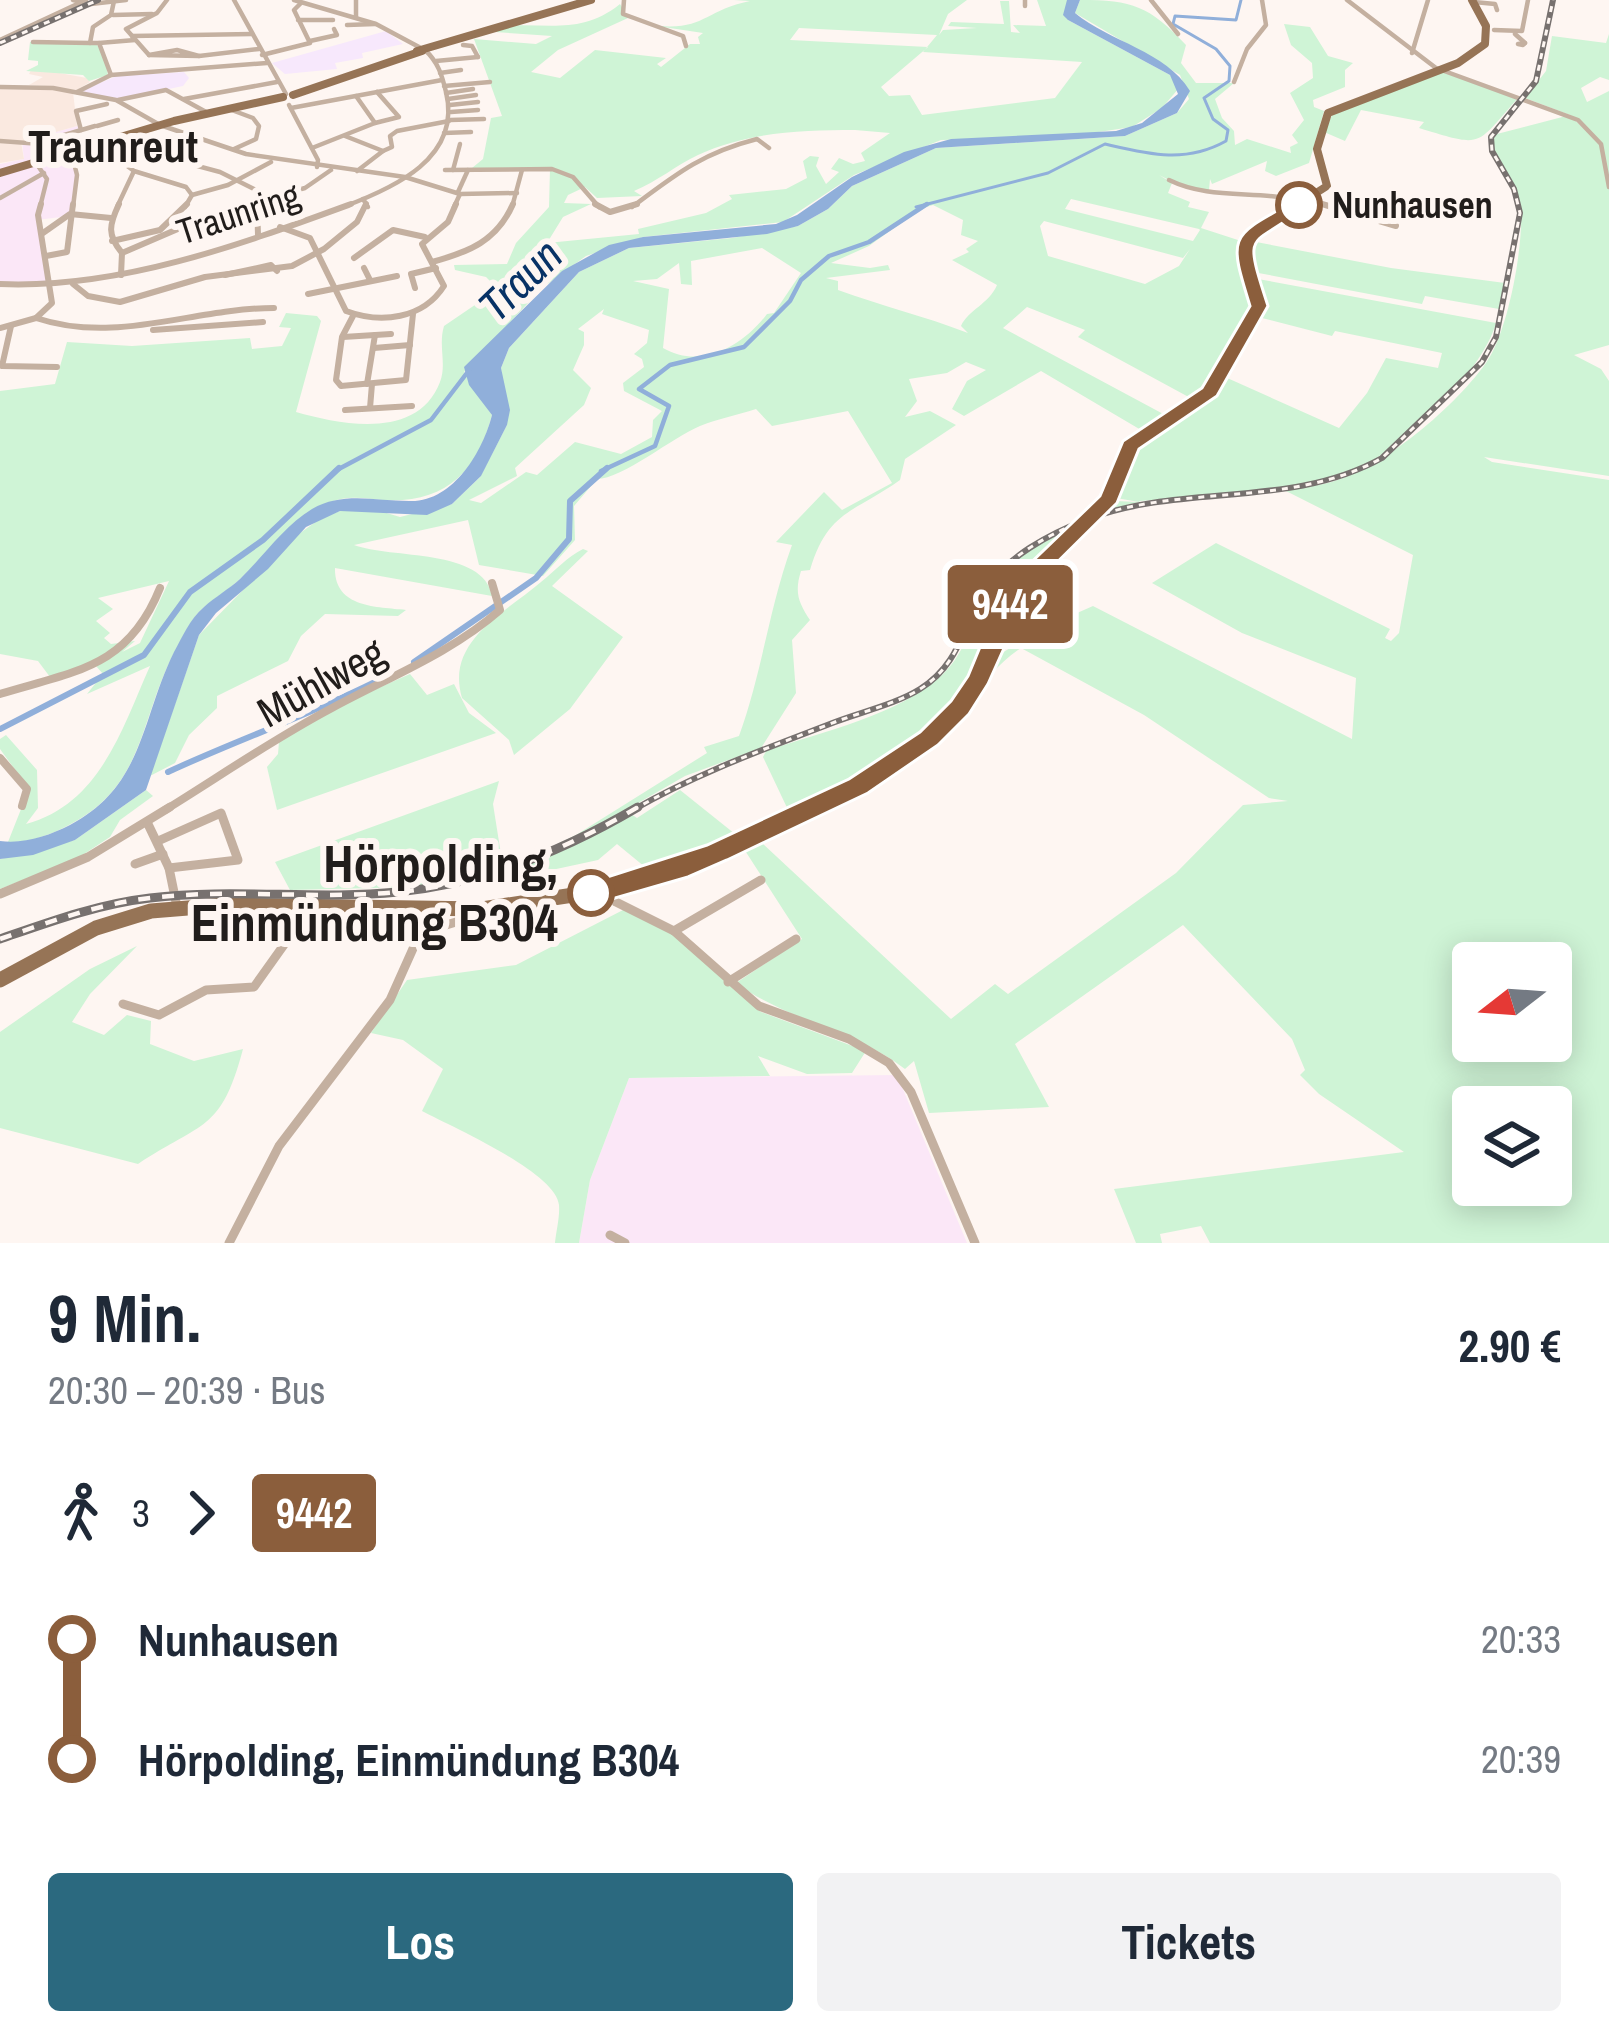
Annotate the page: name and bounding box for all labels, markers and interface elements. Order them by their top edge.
district label: Traunreut [28,115,198,176]
street label: Traunring [170,170,306,255]
place label: Nunhausen [1332,181,1493,229]
marker: Nunhausen [1277,183,1321,227]
water label: Traun [464,225,575,334]
line badge: 9442 [926,565,1094,643]
text: 9442 [972,576,1048,632]
street label: Mühlweg [247,624,395,740]
place label: Hörpolding, Einmündung B304 [191,829,558,957]
marker: Hörpolding, Einmündung B304 [569,871,613,915]
north arrow [1452,942,1572,1062]
map controls [1452,942,1572,1206]
button: layers [1452,1086,1572,1206]
text: 9 Min. [48,1274,201,1363]
text: 2.90 € [1458,1315,1561,1376]
text: 20:30 – 20:39 · Bus [48,1364,325,1416]
icon: walk [48,1480,114,1546]
icon: forward [168,1480,234,1546]
text: 9442 [276,1485,352,1541]
text: 3 [132,1487,150,1539]
text: Nunhausen [138,1609,339,1670]
text: 20:33 [1481,1613,1561,1665]
text: Hörpolding, Einmündung B304 [138,1729,679,1790]
text: 20:39 [1481,1733,1561,1785]
button: Los [48,1873,793,2011]
button: Tickets [817,1873,1561,2011]

